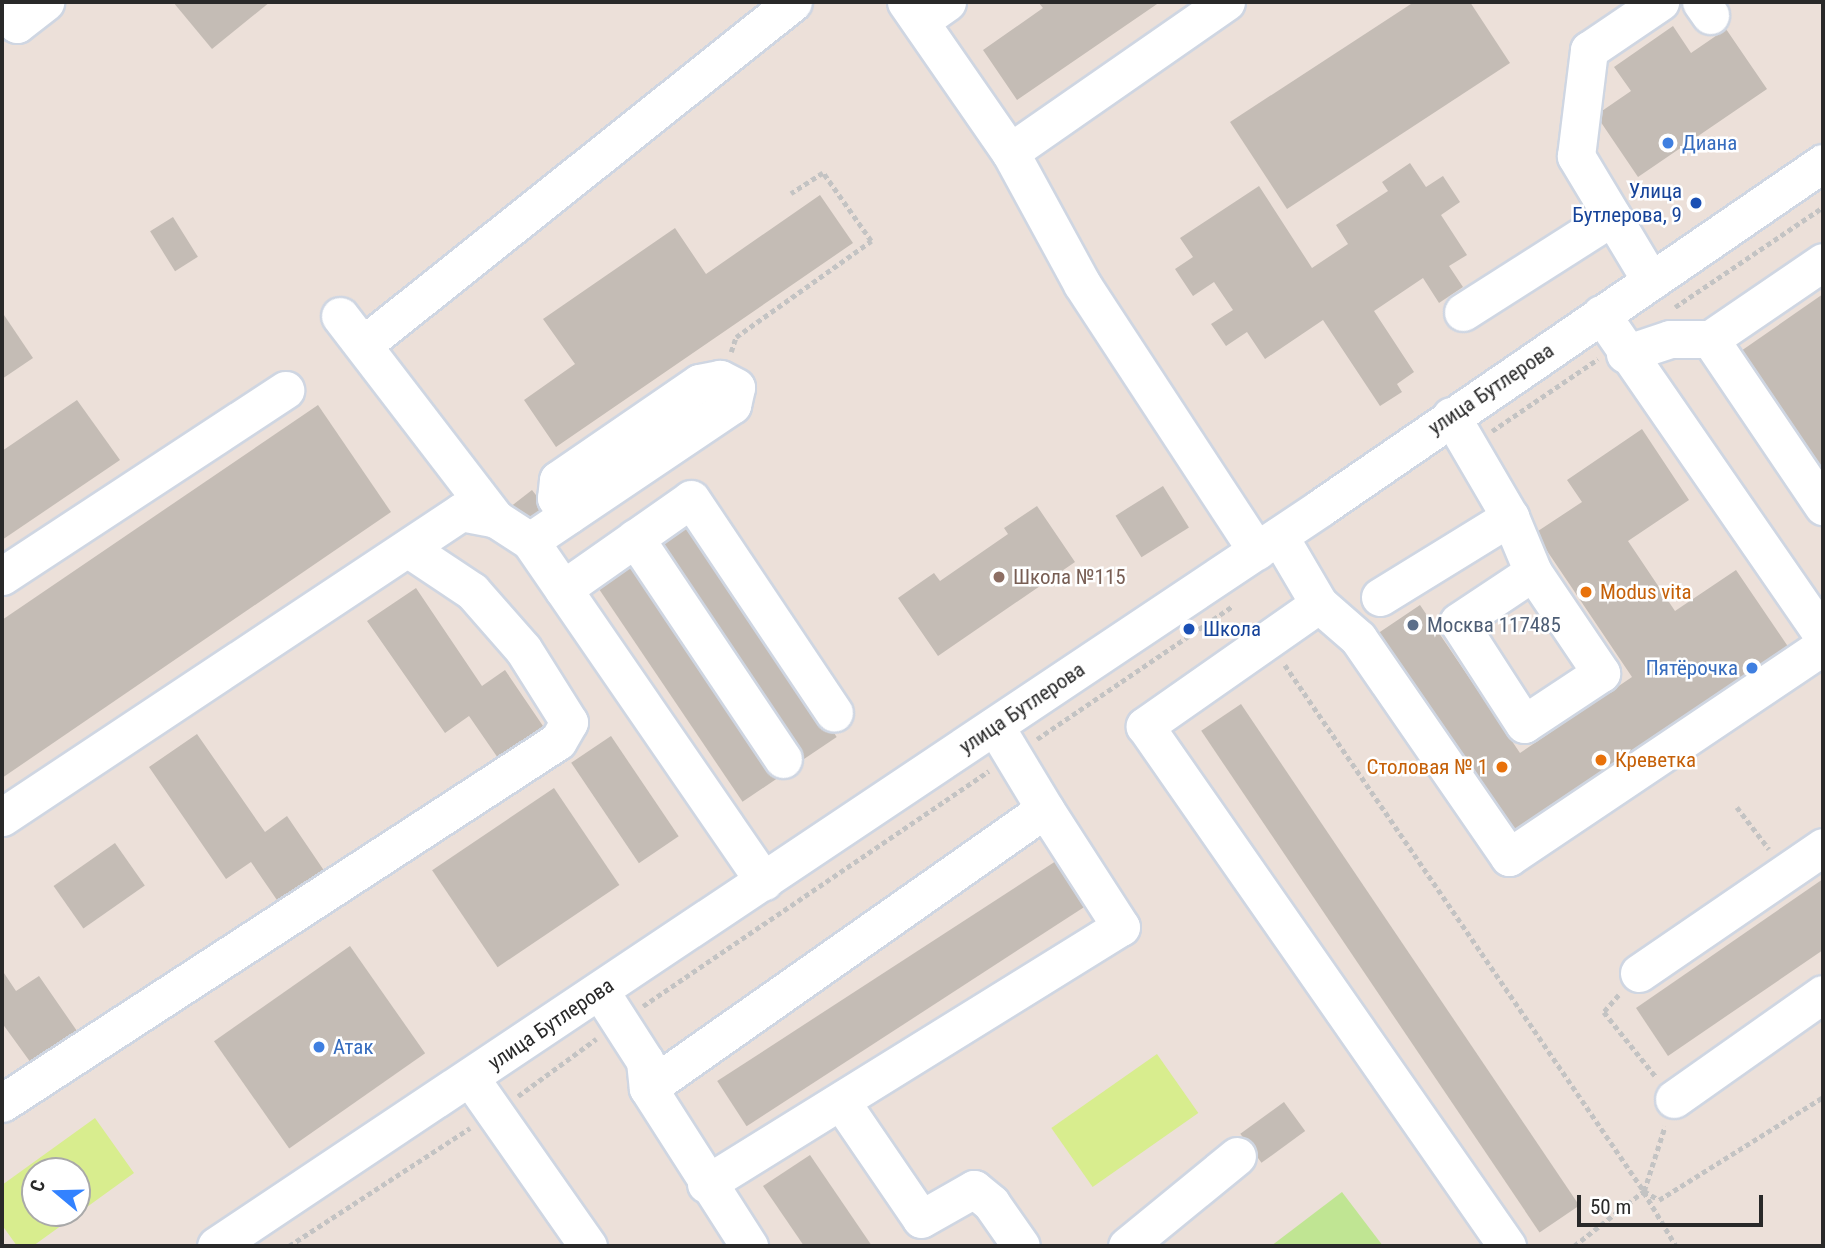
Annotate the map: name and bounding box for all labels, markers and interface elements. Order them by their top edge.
place label: Диана [1682,130,1737,156]
marker: Диана [1660,135,1676,151]
place label: Улица Бутлерова, 9 [1572,178,1682,228]
marker: Улица Бутлерова, 9 [1688,195,1704,211]
street label: улица Бутлерова [1423,338,1559,440]
place label: Школа №115 [1013,564,1126,590]
marker: Школа №115 [991,569,1007,585]
place label: Modus vita [1600,579,1691,605]
marker: Modus vita [1578,584,1594,600]
place label: Москва 117485 [1427,612,1561,638]
place label: Школа [1203,616,1261,642]
marker: Москва 117485 [1405,617,1421,633]
marker: Школа [1181,621,1197,637]
place label: Пятёрочка [1646,655,1738,681]
street label: улица Бутлерова [954,657,1090,759]
marker: Пятёрочка [1744,660,1760,676]
place label: Креветка [1615,747,1696,773]
marker: Креветка [1593,752,1609,768]
place label: Столовая № 1 [1367,754,1488,780]
marker: Столовая № 1 [1494,759,1510,775]
street label: улица Бутлерова [483,973,619,1075]
place label: Атак [333,1034,373,1060]
marker: Атак [311,1039,327,1055]
north arrow [21,1157,91,1227]
text: С [25,1177,50,1195]
scale bar [1580,1182,1766,1226]
text: 50 m [1590,1195,1631,1219]

